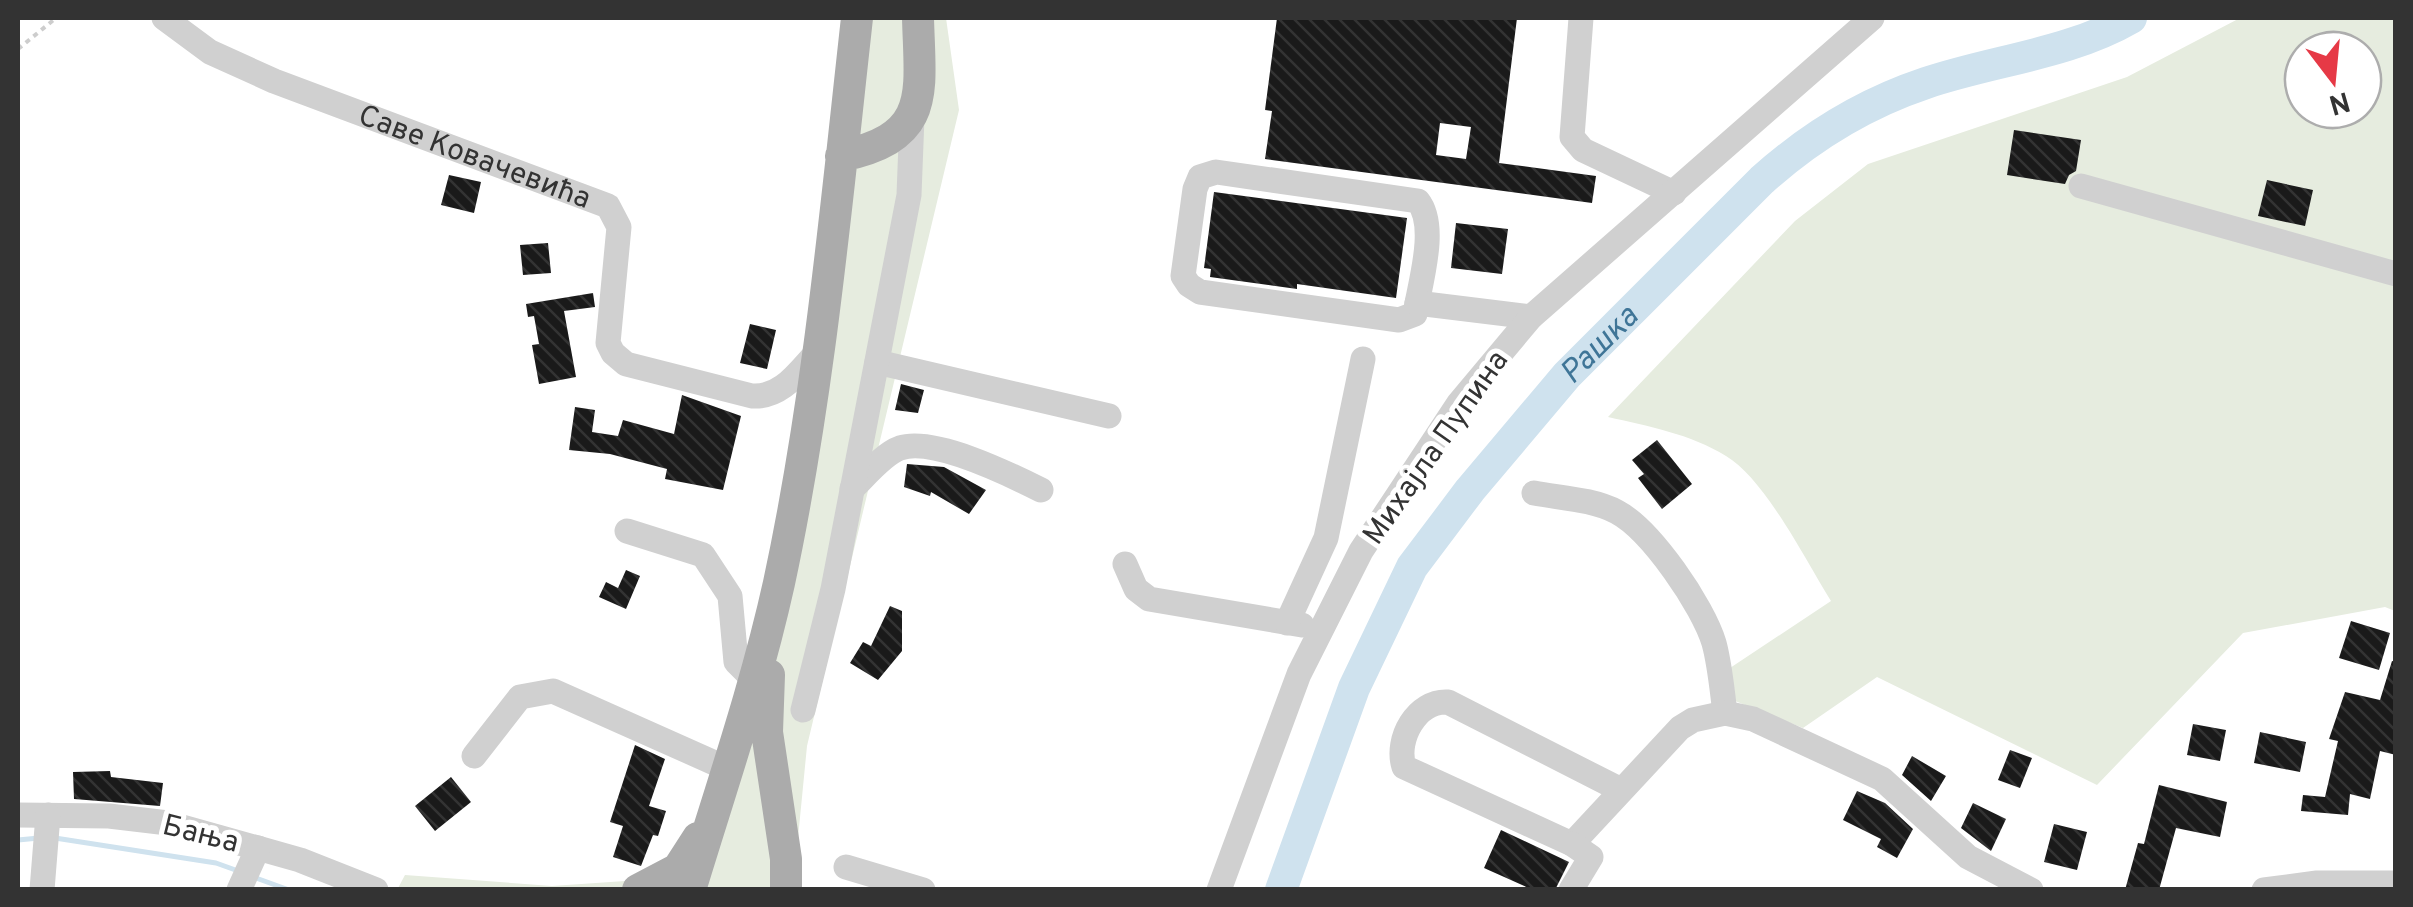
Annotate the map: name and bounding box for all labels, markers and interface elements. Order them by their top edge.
north arrow [2283,30,2383,130]
text: N [2324,81,2354,121]
street label: Саве Ковачевића [353,98,596,219]
water label: Рашка [1553,298,1648,394]
street label: Михајла Пупина [1356,344,1518,553]
street label: Бања [158,808,242,863]

